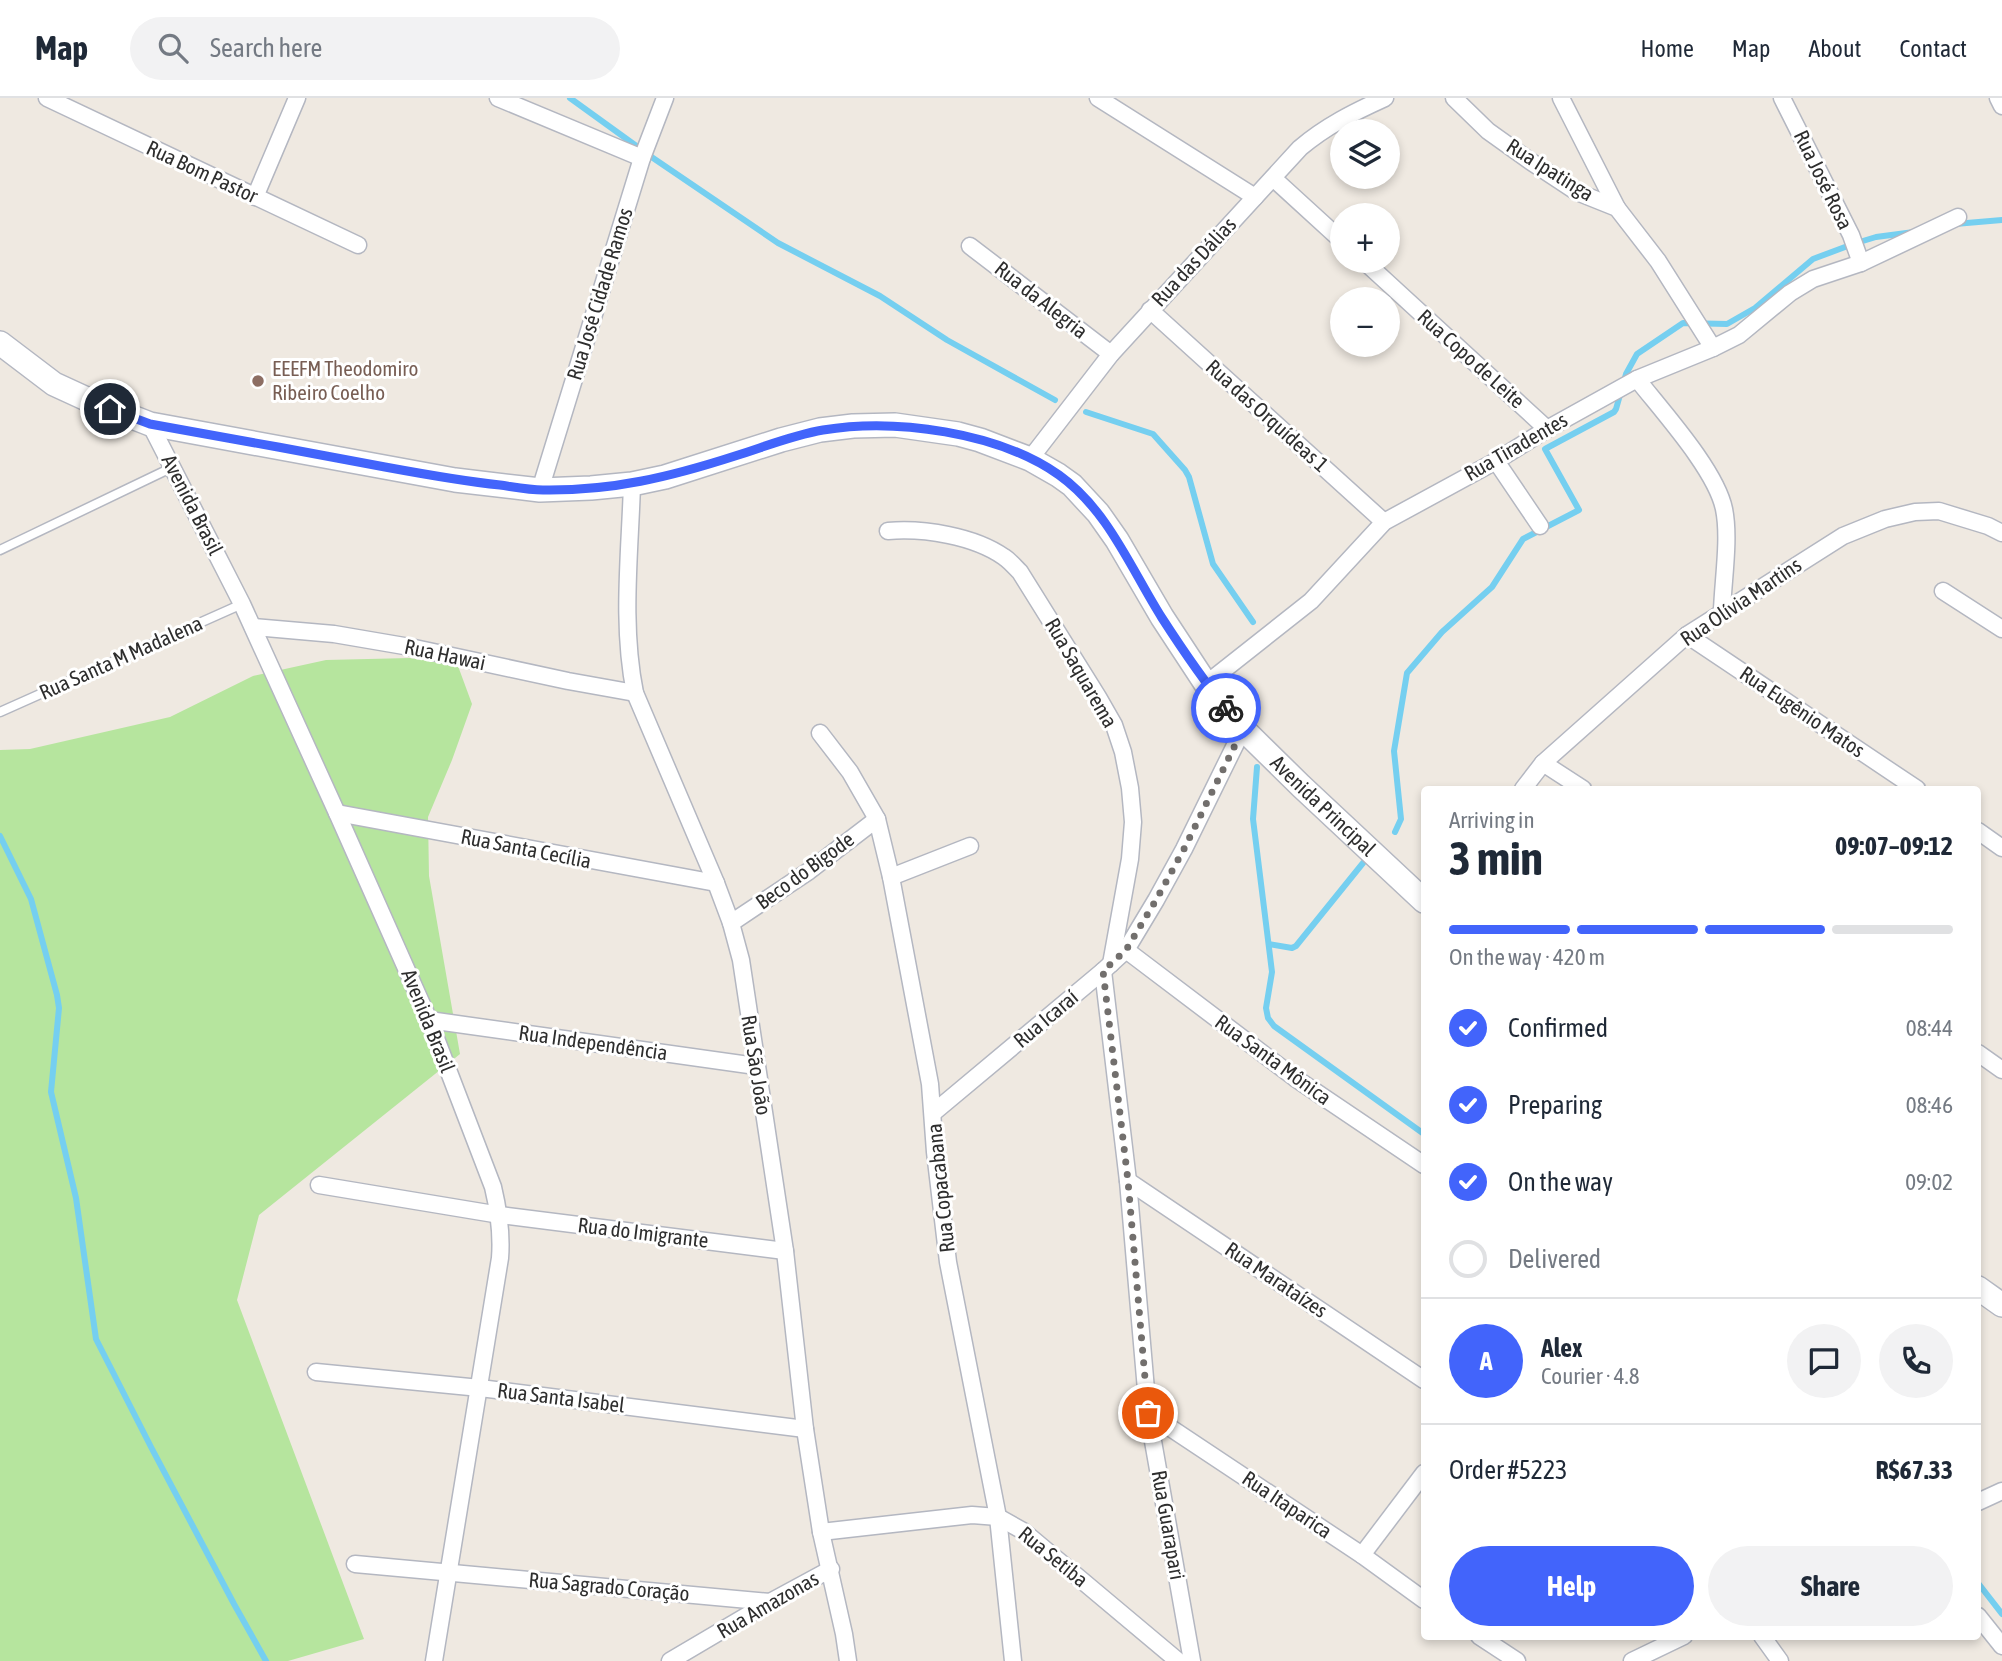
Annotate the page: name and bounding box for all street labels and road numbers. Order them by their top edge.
street label: Rua José Rosa [1790,126,1858,233]
street label: Rua Ipatinga [1503,133,1598,205]
street label: Rua Bom Pastor [143,135,263,208]
street label: Rua José Cidade Ramos [561,205,637,383]
street label: Rua das Dálias [1146,212,1240,311]
street label: Rua da Alegria [991,256,1093,343]
street label: Rua Copo de Leite [1413,304,1530,413]
street label: Rua das Orquídeas 1 [1202,354,1334,476]
street label: Rua Tiradentes [1460,407,1571,485]
street label: Avenida Brasil [157,450,229,559]
street label: Rua Olívia Martins [1676,552,1805,650]
street label: Rua Santa M Madalena [35,610,206,704]
street label: Rua Saquarema [1041,614,1123,731]
street label: Rua Hawai [403,634,488,674]
street label: Rua Eugênio Matos [1736,661,1869,762]
street label: Avenida Principal [1266,750,1381,861]
street label: Rua Santa Cecília [459,824,593,872]
street label: Beco do Bigode [751,827,858,914]
street label: Avenida Brasil [397,966,461,1076]
street label: Rua Icaraí [1008,984,1083,1052]
street label: Rua Santa Mônica [1211,1009,1336,1109]
street label: Rua São João [737,1013,777,1117]
street label: Rua Independência [517,1020,669,1064]
street label: Rua Copacabana [921,1122,959,1254]
street label: Rua do Imigrante [576,1212,710,1252]
street label: Rua Marataízes [1221,1236,1332,1322]
street label: Rua Santa Isabel [496,1377,627,1417]
street label: Rua Itaparica [1238,1465,1337,1543]
street label: Rua Guarapari [1148,1468,1190,1581]
street label: Rua Setiba [1014,1521,1093,1591]
street label: Rua Amazonas [713,1565,822,1643]
street label: Rua Sagrado Coração [528,1567,691,1605]

